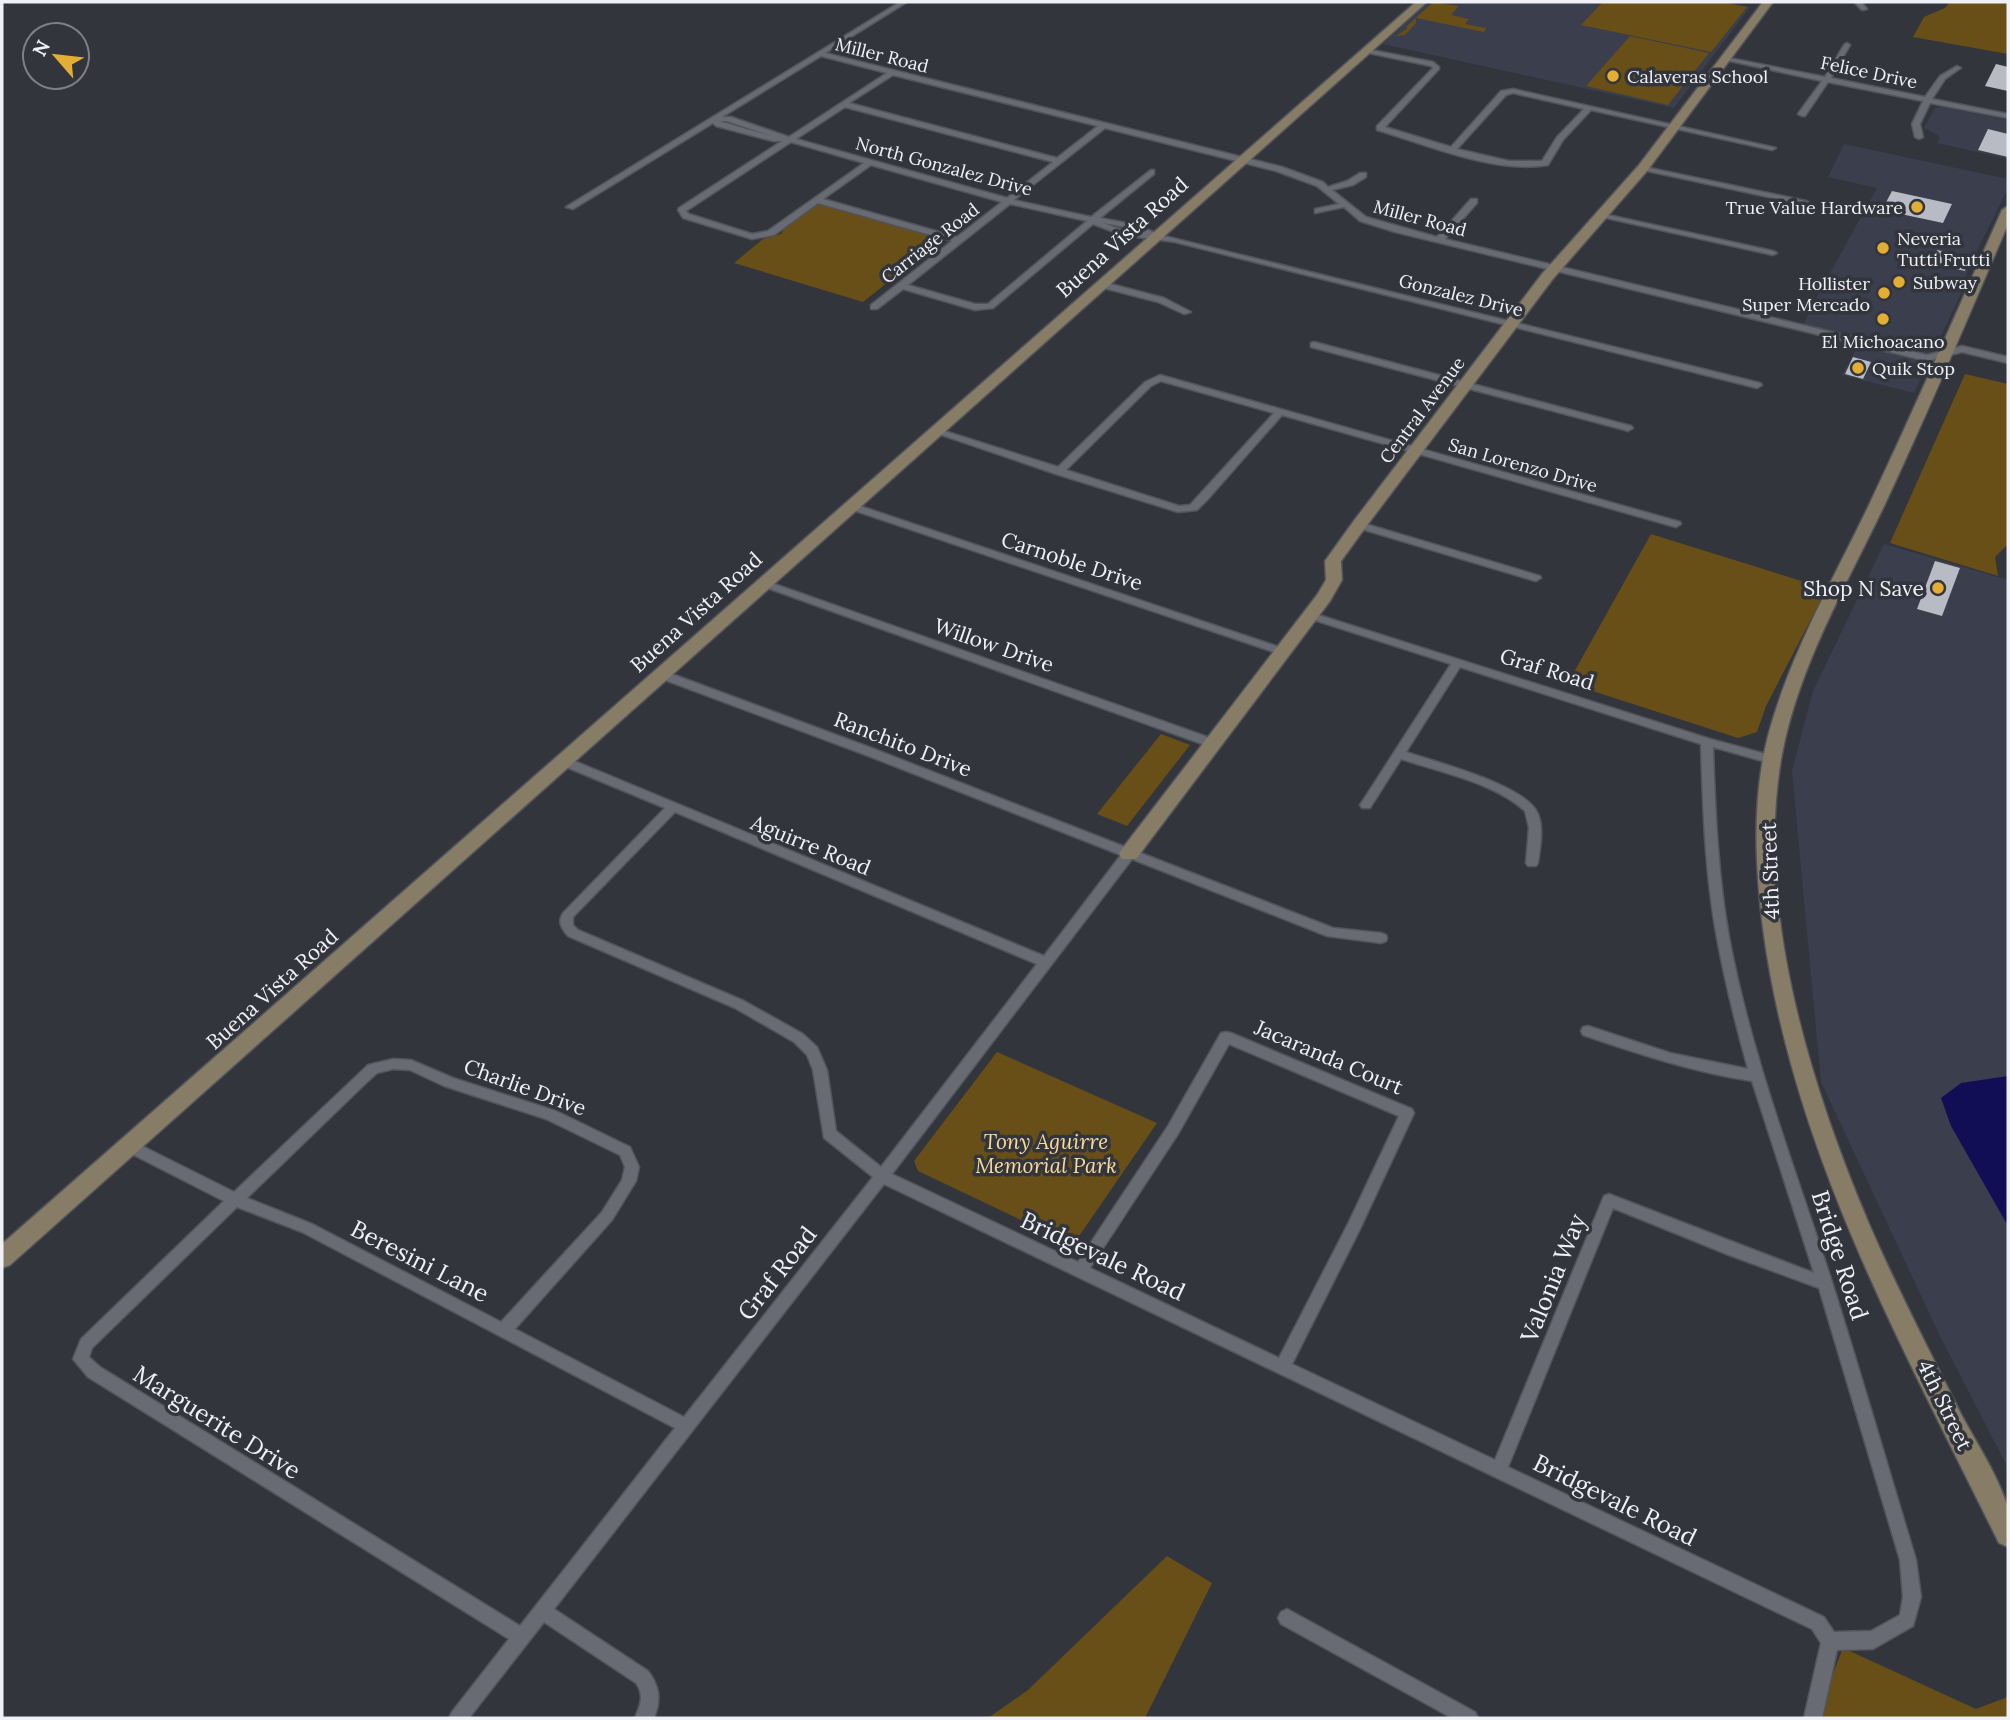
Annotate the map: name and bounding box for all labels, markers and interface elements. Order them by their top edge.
north arrow [21,21,91,91]
street label: Miller Road [833,32,931,78]
text: N [27,36,55,60]
street label: Felice Drive [1819,51,1920,94]
place label: Calaveras School [1627,65,1768,88]
marker: Calaveras School [1605,68,1621,84]
street label: North Gonzalez Drive [853,131,1035,201]
street label: Buena Vista Road [1050,171,1194,303]
street label: Miller Road [1371,195,1469,242]
place label: True Value Hardware [1726,196,1903,219]
street label: Carriage Road [876,197,984,288]
marker: True Value Hardware [1909,199,1925,215]
place label: Neveria Tutti Frutti [1897,227,1990,271]
marker: Neveria Tutti Frutti [1875,240,1891,256]
street label: Gonzalez Drive [1396,268,1526,322]
place label: Subway [1913,271,1978,294]
place label: Hollister Super Mercado [1742,272,1870,316]
marker: Subway [1891,274,1907,290]
marker: Hollister Super Mercado [1876,285,1892,301]
marker: El Michoacano [1875,311,1891,327]
place label: El Michoacano [1822,330,1944,353]
street label: Central Avenue [1374,352,1470,468]
place label: Quik Stop [1872,357,1955,380]
marker: Quik Stop [1850,360,1866,376]
street label: San Lorenzo Drive [1446,433,1600,497]
street label: Carnoble Drive [998,525,1146,597]
street label: Buena Vista Road [624,546,768,678]
place label: Shop N Save [1803,575,1924,602]
marker: Shop N Save [1930,580,1946,596]
street label: Willow Drive [931,612,1057,678]
street label: Graf Road [1497,642,1597,696]
street label: Ranchito Drive [830,705,976,783]
street label: Aguirre Road [746,808,875,881]
street label: 4th Street [1755,821,1785,920]
street label: Buena Vista Road [200,923,344,1055]
street label: Jacaranda Court [1250,1013,1408,1101]
street label: Charlie Drive [460,1052,590,1122]
park label: Tony Aguirre Memorial Park [975,1128,1117,1179]
street label: Bridge Road [1804,1186,1876,1324]
street label: Bridgevale Road [1016,1204,1190,1308]
street label: Valonia Way [1513,1209,1593,1348]
street label: Beresini Lane [346,1213,494,1309]
street label: Graf Road [731,1220,823,1326]
street label: 4th Street [1912,1355,1979,1455]
street label: Marguerite Drive [128,1358,306,1486]
street label: Bridgevale Road [1528,1447,1702,1553]

